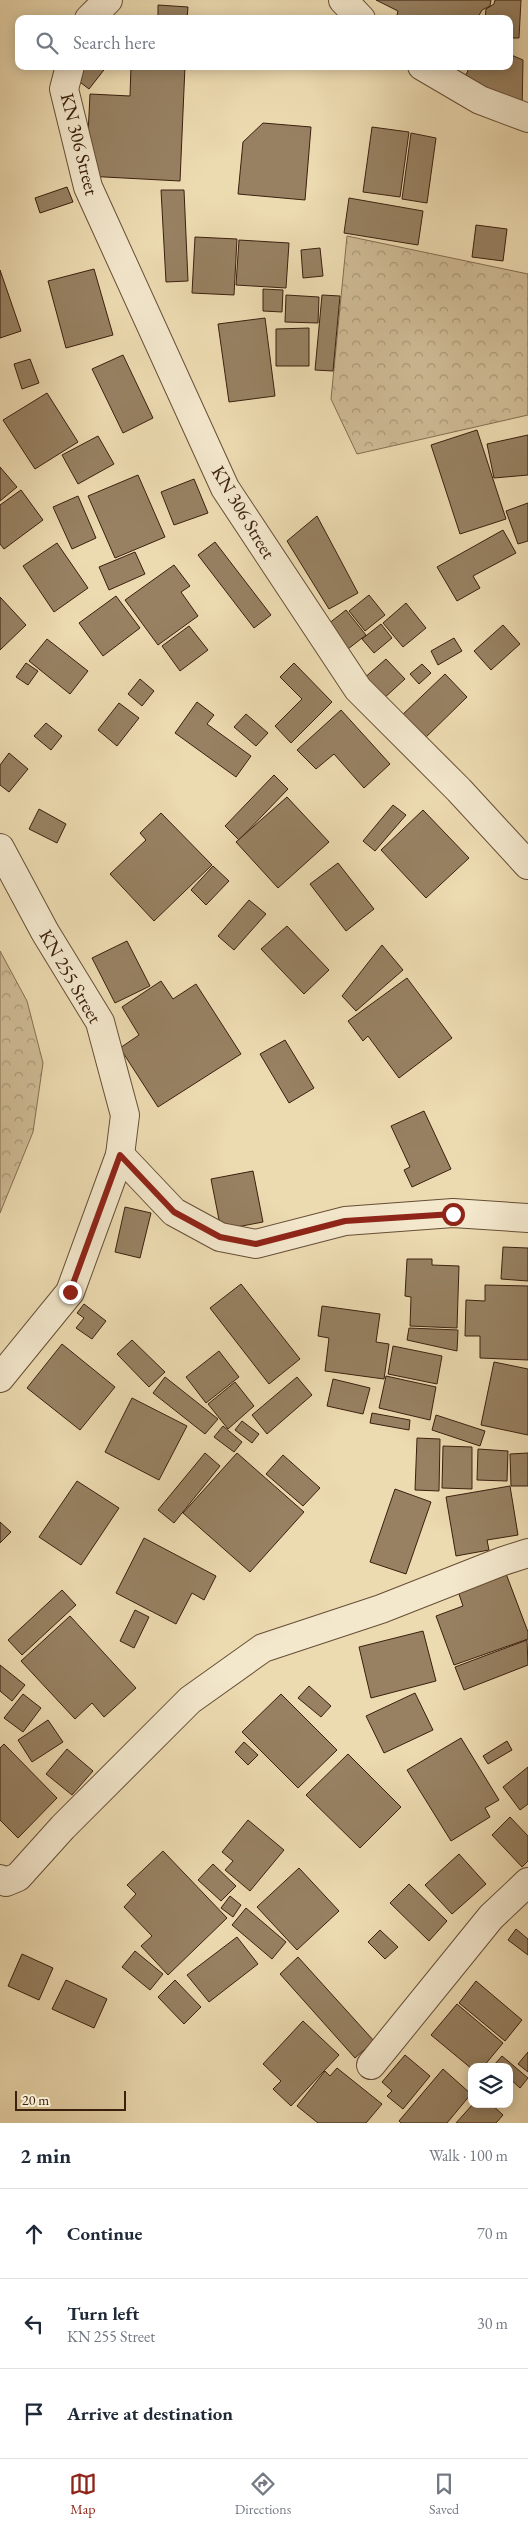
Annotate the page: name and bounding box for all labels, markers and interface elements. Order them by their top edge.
search box [15,15,513,70]
icon: search [33,29,61,57]
text: Search here [73,30,155,55]
street label: KN 306 Street [55,90,104,198]
street label: KN 306 Street [206,461,281,564]
street label: KN 255 Street [34,925,108,1028]
route start [442,1203,465,1226]
route end [59,1281,82,1304]
map controls [468,2063,513,2108]
button: layers [468,2063,513,2108]
scale bar [15,2088,126,2111]
text: 20 m [22,2091,49,2109]
text: 2 min [20,2142,71,2169]
text: Walk · 100 m [429,2145,508,2166]
icon: ahead [20,2220,48,2248]
text: Continue [67,2221,142,2246]
text: 70 m [477,2223,508,2244]
text: Turn left [67,2301,139,2326]
icon: left [20,2310,48,2338]
text: 30 m [477,2313,508,2334]
text: KN 255 Street [67,2326,155,2347]
icon: arrive [20,2400,48,2428]
text: Arrive at destination [67,2401,233,2426]
tab: Map [69,2470,97,2518]
tab: Directions [235,2470,291,2518]
tab: Saved [429,2470,459,2518]

